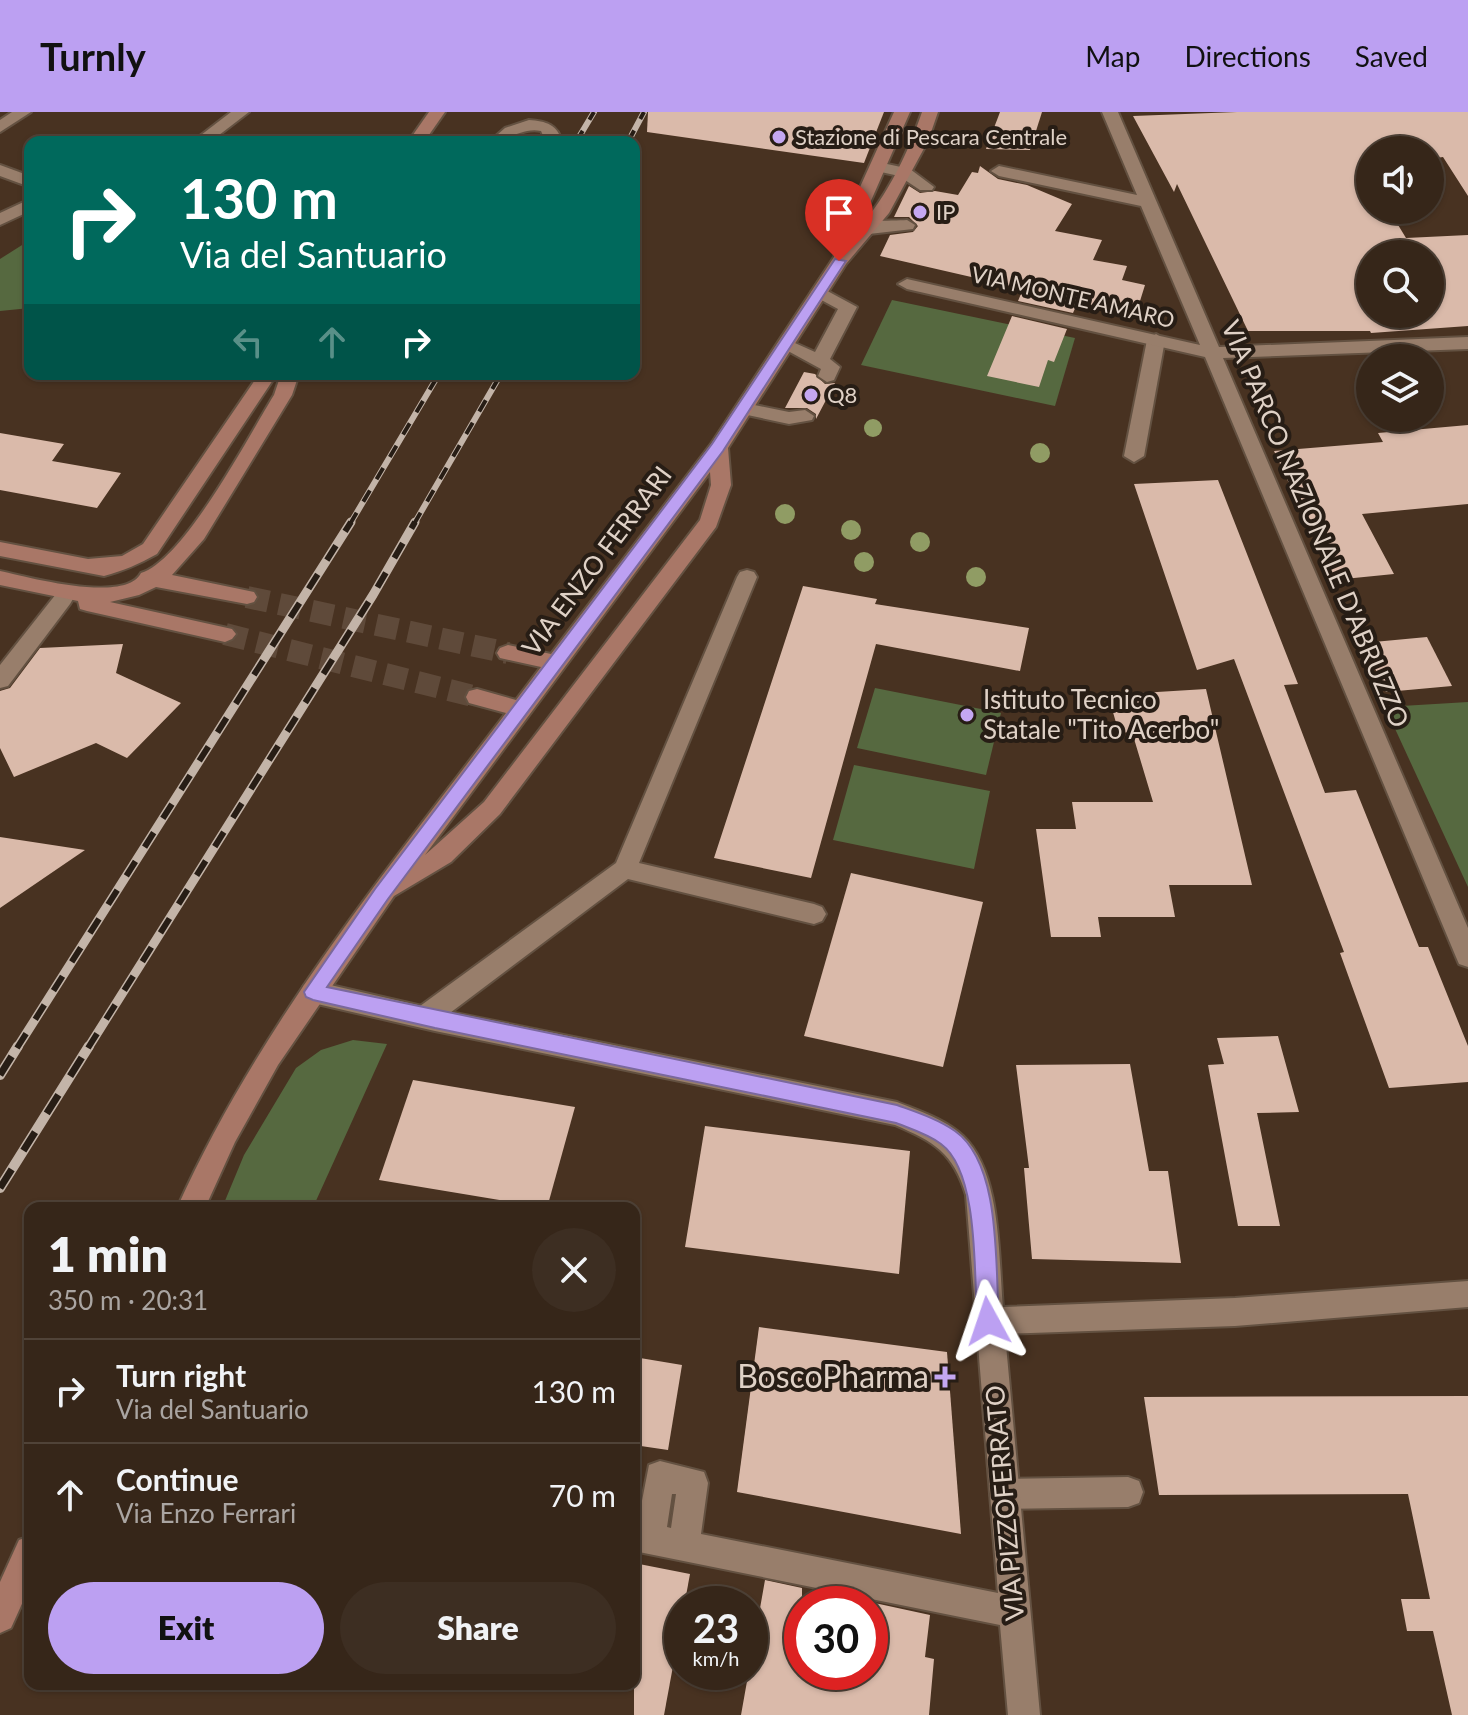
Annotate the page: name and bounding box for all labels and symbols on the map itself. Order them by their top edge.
place label: Stazione di Pescara Centrale [795,123,1067,150]
marker: Stazione di Pescara Centrale [770,128,788,146]
pin [805,179,873,261]
place label: IP [936,198,955,225]
marker: IP [911,203,929,221]
street label: VIA MONTE AMARO [969,260,1177,333]
street label: VIA PARCO NAZIONALE D'ABRUZZO [1215,315,1417,732]
place label: Q8 [827,381,857,408]
marker: Q8 [802,386,820,404]
street label: VIA ENZO FERRARI [514,459,678,662]
place label: Istituto Tecnico Statale "Tito Acerbo" [983,683,1219,745]
marker: Istituto Tecnico Statale "Tito Acerbo" [958,706,976,724]
position arrow [946,1279,1030,1363]
place label: BoscoPharma [737,1356,929,1395]
marker: BoscoPharma [936,1368,954,1386]
street label: VIA PIZZOFERRATO [978,1384,1030,1622]
speed limit sign: 30 [784,1586,888,1690]

